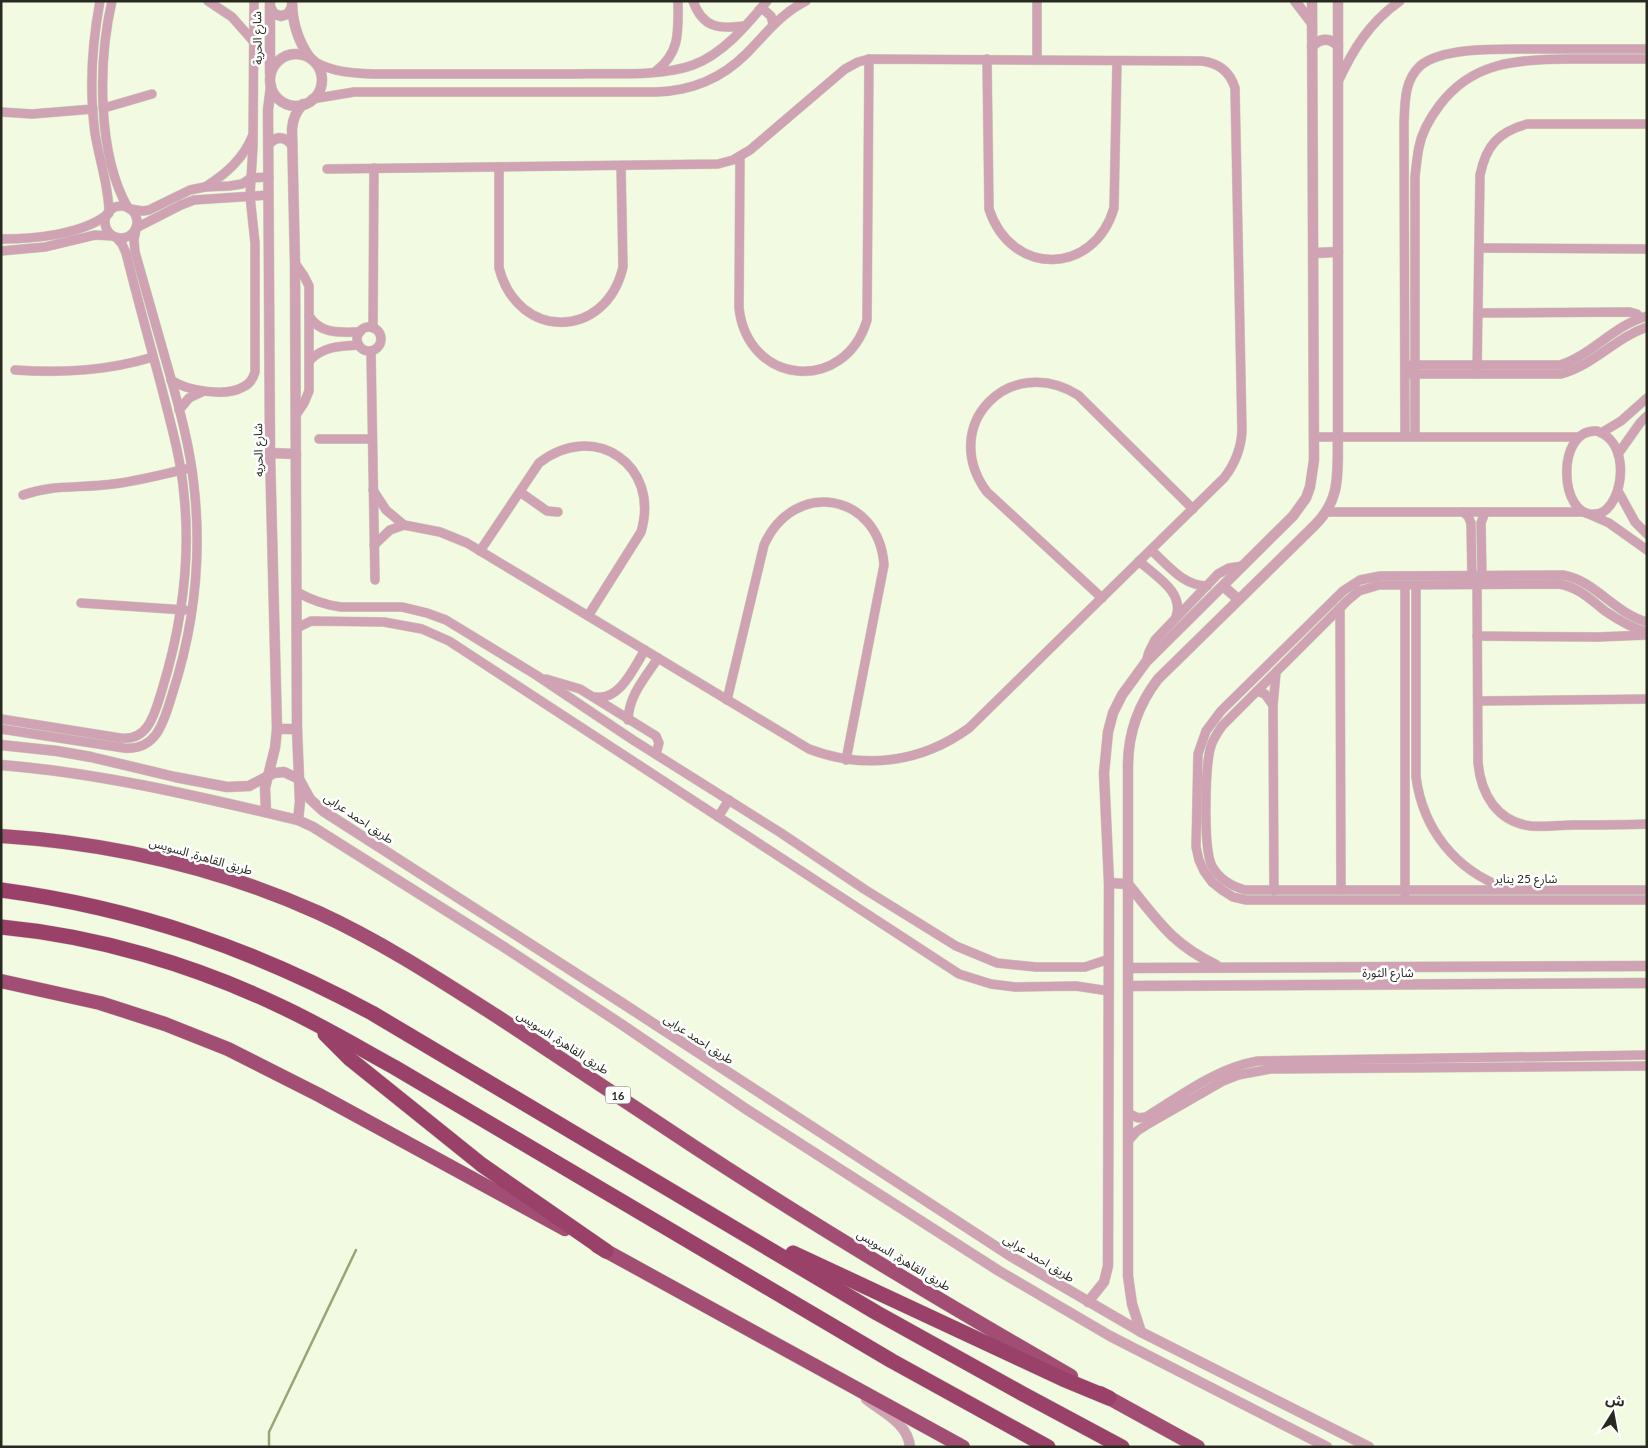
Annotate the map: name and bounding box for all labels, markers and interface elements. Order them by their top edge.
street label: شارع الحرية [249,11,267,65]
street label: شارع الحريه [250,423,268,477]
street label: طريق احمد عرابى [321,789,397,848]
street label: طريق القاهرة, السويس [147,834,254,879]
street label: شارع 25 يناير [1494,871,1558,888]
street label: شارع الثورة [1362,965,1414,982]
street label: طريق القاهرة, السويس [514,1007,612,1078]
street label: طريق احمد عرابى [661,1011,737,1068]
road number: 16 [606,1086,630,1104]
street label: طريق القاهرة, السويس [854,1226,954,1295]
street label: طريق احمد عرابى [1000,1231,1077,1286]
north arrow [1588,1388,1638,1438]
text: ش [1605,1390,1627,1410]

